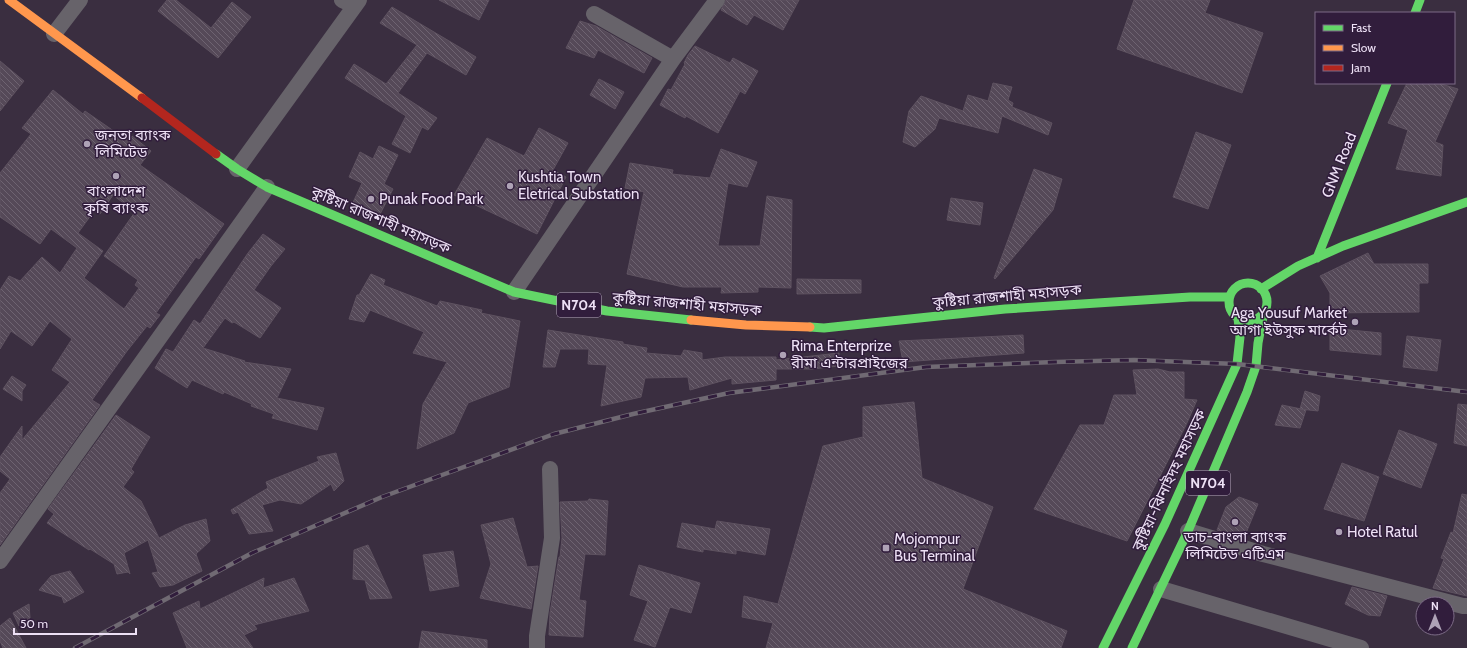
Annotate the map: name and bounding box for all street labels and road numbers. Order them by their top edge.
street label: GNM Road [1318,130,1360,200]
street label: কুষ্টিয়া রাজশাহী মহাসড়ক [308,182,454,258]
street label: কুষ্টিয়া রাজশাহী মহাসড়ক [931,280,1083,312]
street label: কুষ্টিয়া রাজশাহী মহাসড়ক [611,288,763,320]
road number: N704 [557,293,601,317]
street label: কুষ্টিয়া-ঝিনাইদহ মহাসড়ক [1128,406,1210,554]
road number: N704 [1186,471,1230,495]

